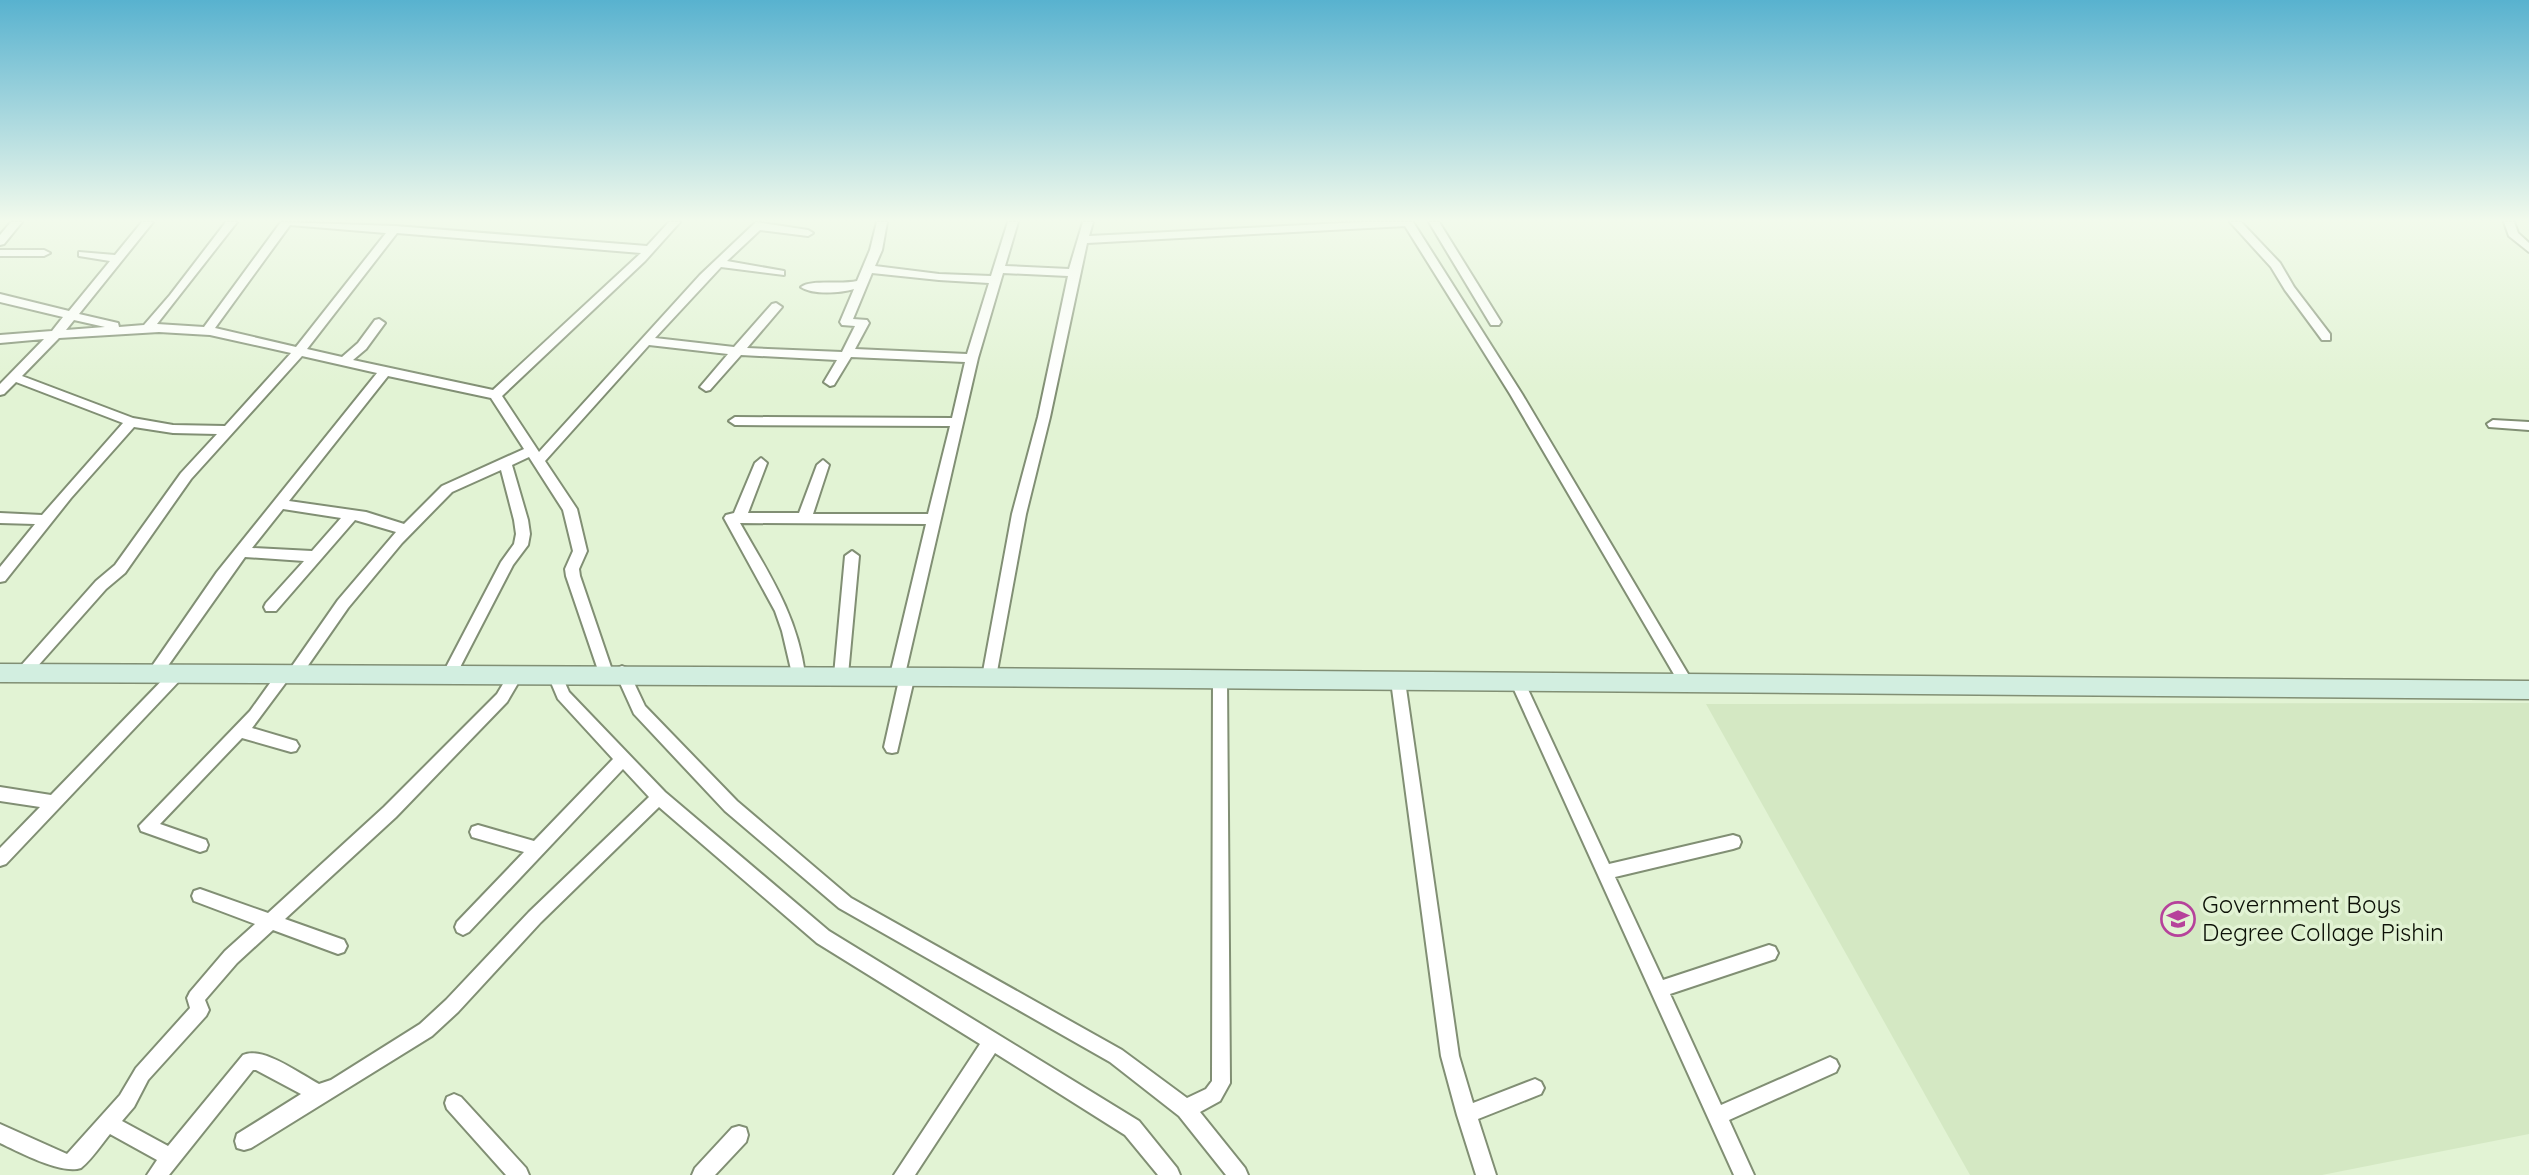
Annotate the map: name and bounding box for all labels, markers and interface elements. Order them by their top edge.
place label: Government Boys Degree Collage Pishin [2202,889,2444,947]
school or university icon: Government Boys Degree Collage Pishin [2159,900,2197,938]

